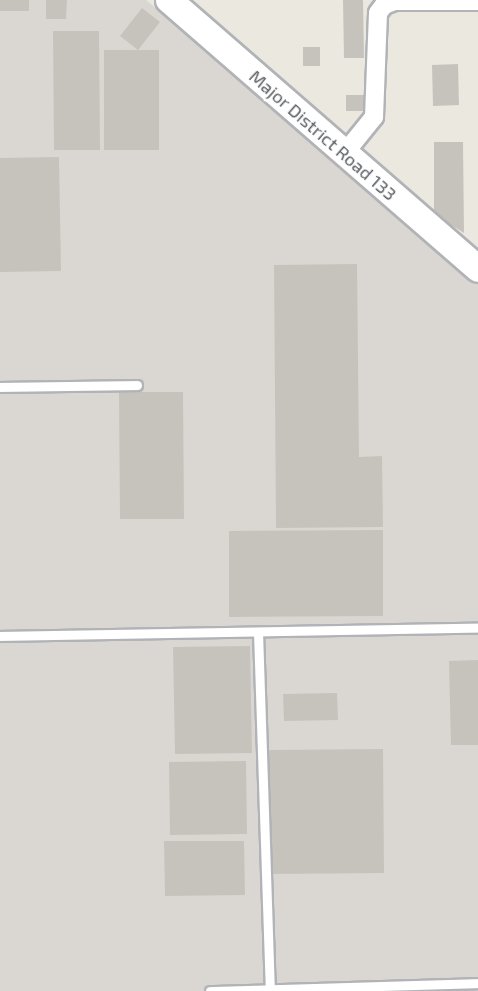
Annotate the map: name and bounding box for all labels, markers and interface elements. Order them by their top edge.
street label: Major District Road 133 [245,65,401,205]

